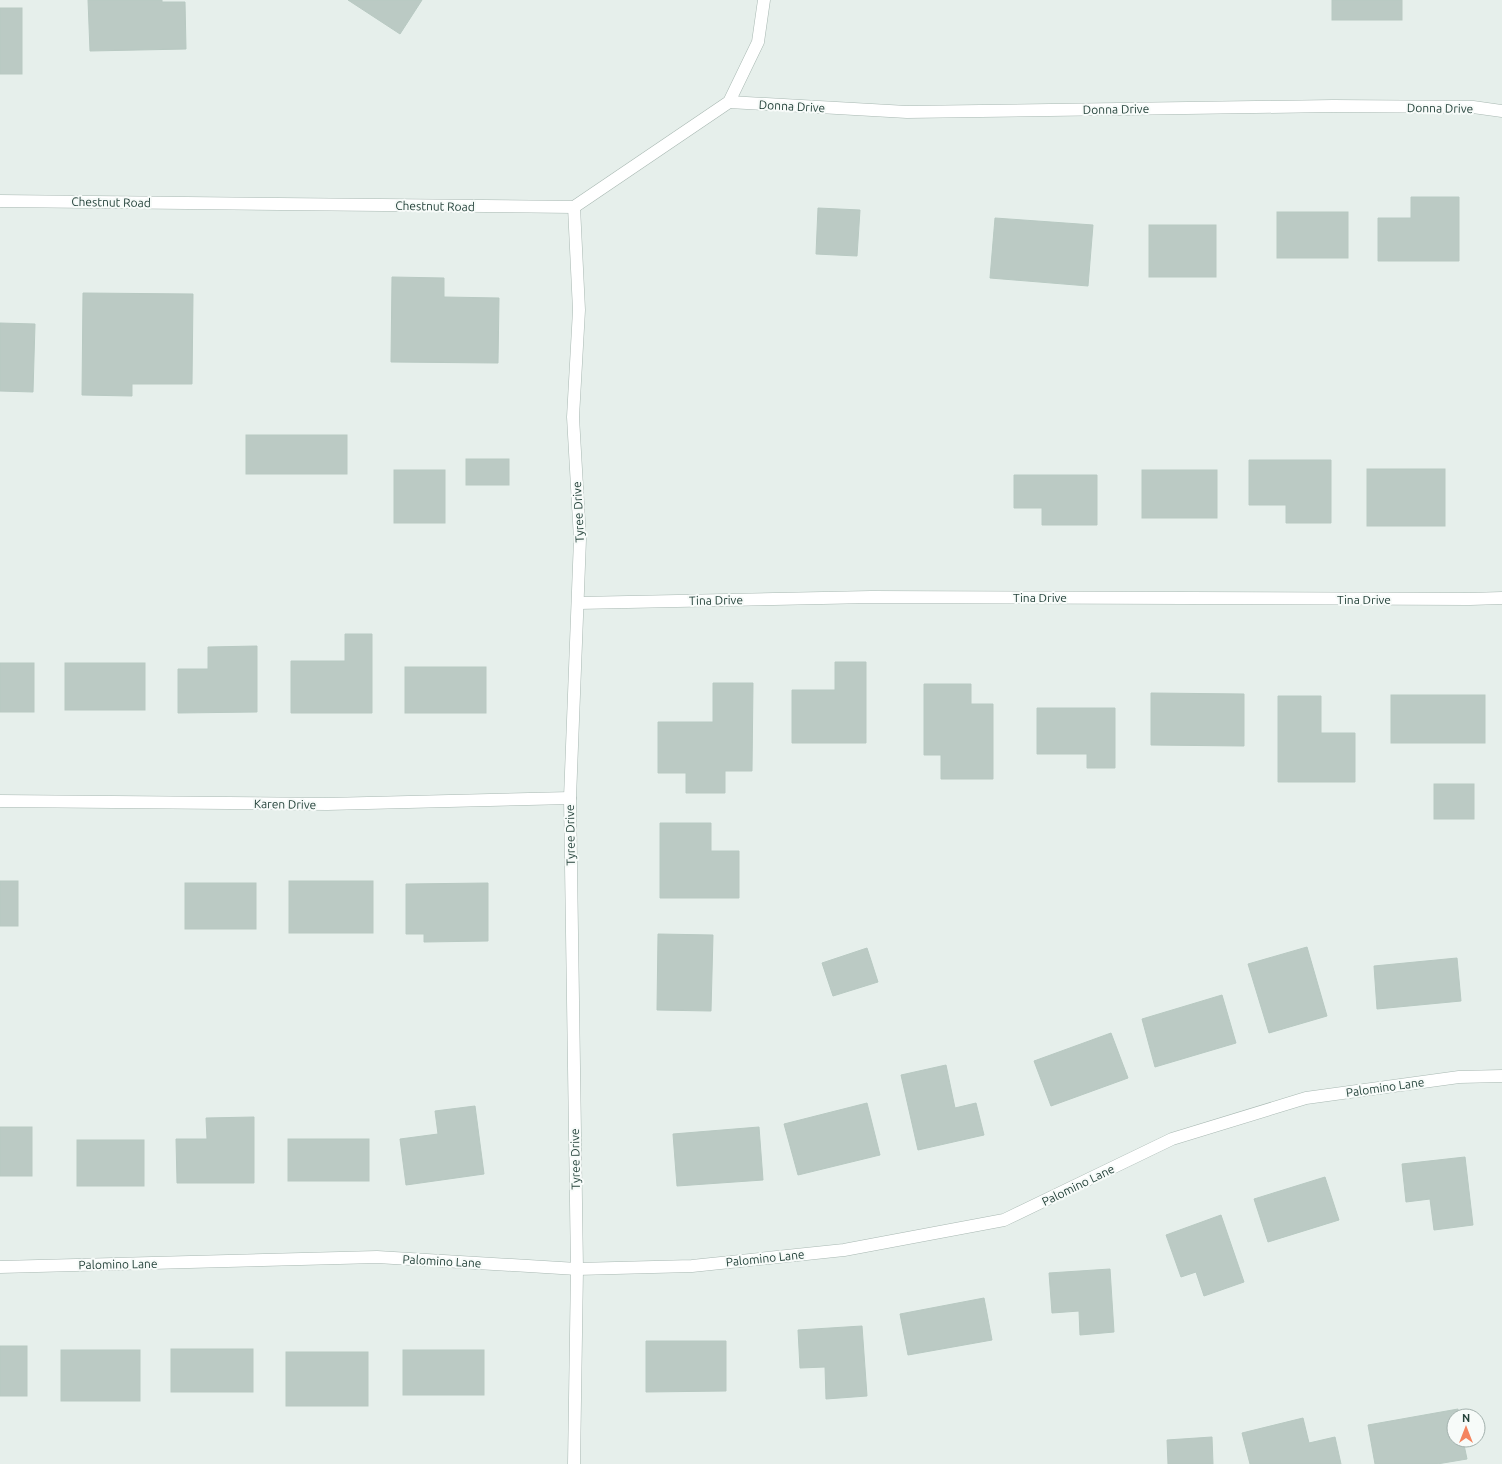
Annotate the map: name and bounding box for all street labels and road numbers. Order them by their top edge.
street label: Donna Drive [758,98,826,114]
street label: Donna Drive [1407,101,1473,115]
street label: Donna Drive [1083,102,1149,116]
street label: Chestnut Road [71,195,151,209]
street label: Chestnut Road [395,199,475,213]
street label: Tyree Drive [570,481,586,543]
street label: Tina Drive [1013,591,1067,604]
street label: Tina Drive [689,593,743,607]
street label: Tina Drive [1337,593,1391,606]
street label: Karen Drive [254,797,316,811]
street label: Tyree Drive [563,804,577,866]
street label: Palomino Lane [1345,1075,1425,1099]
street label: Tyree Drive [568,1128,582,1190]
street label: Palomino Lane [1040,1162,1116,1208]
street label: Palomino Lane [725,1247,805,1269]
street label: Palomino Lane [402,1252,482,1270]
street label: Palomino Lane [78,1257,158,1271]

